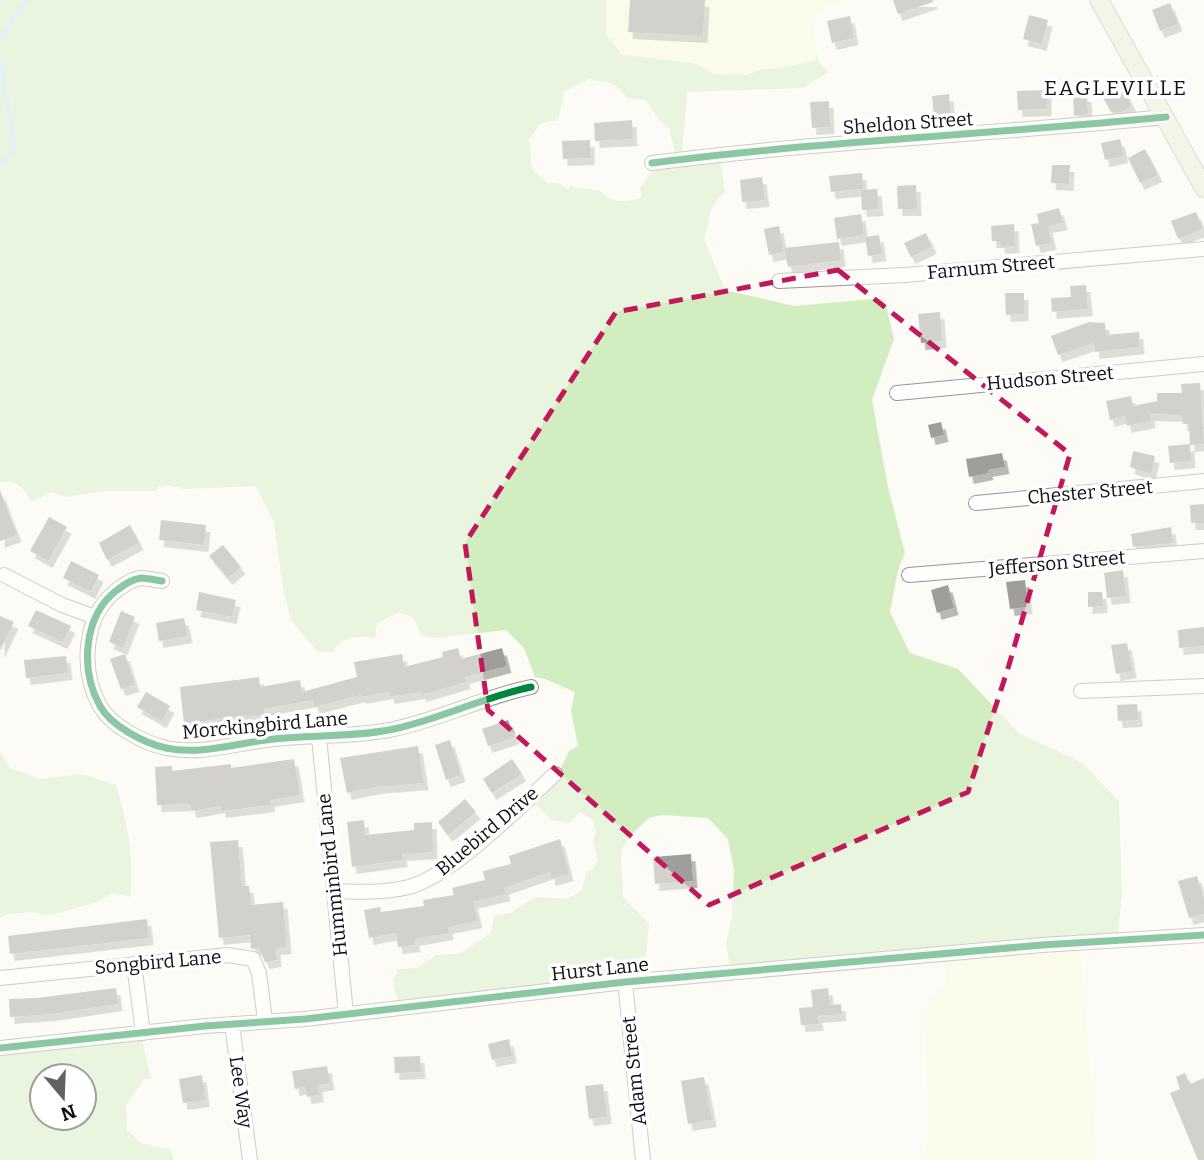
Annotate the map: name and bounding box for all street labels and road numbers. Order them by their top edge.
street label: Sheldon Street [842,107,974,139]
street label: Farnum Street [926,250,1056,284]
street label: Hudson Street [985,361,1115,395]
street label: Chester Street [1026,475,1154,509]
street label: Jefferson Street [987,546,1126,581]
street label: Morckingbird Lane [181,706,349,744]
street label: Bluebird Drive [431,782,543,880]
street label: Humminbird Lane [312,792,352,958]
street label: Songbird Lane [94,945,222,979]
street label: Hurst Lane [550,952,650,986]
street label: Adam Street [617,1015,651,1127]
street label: Lee Way [225,1054,258,1130]

